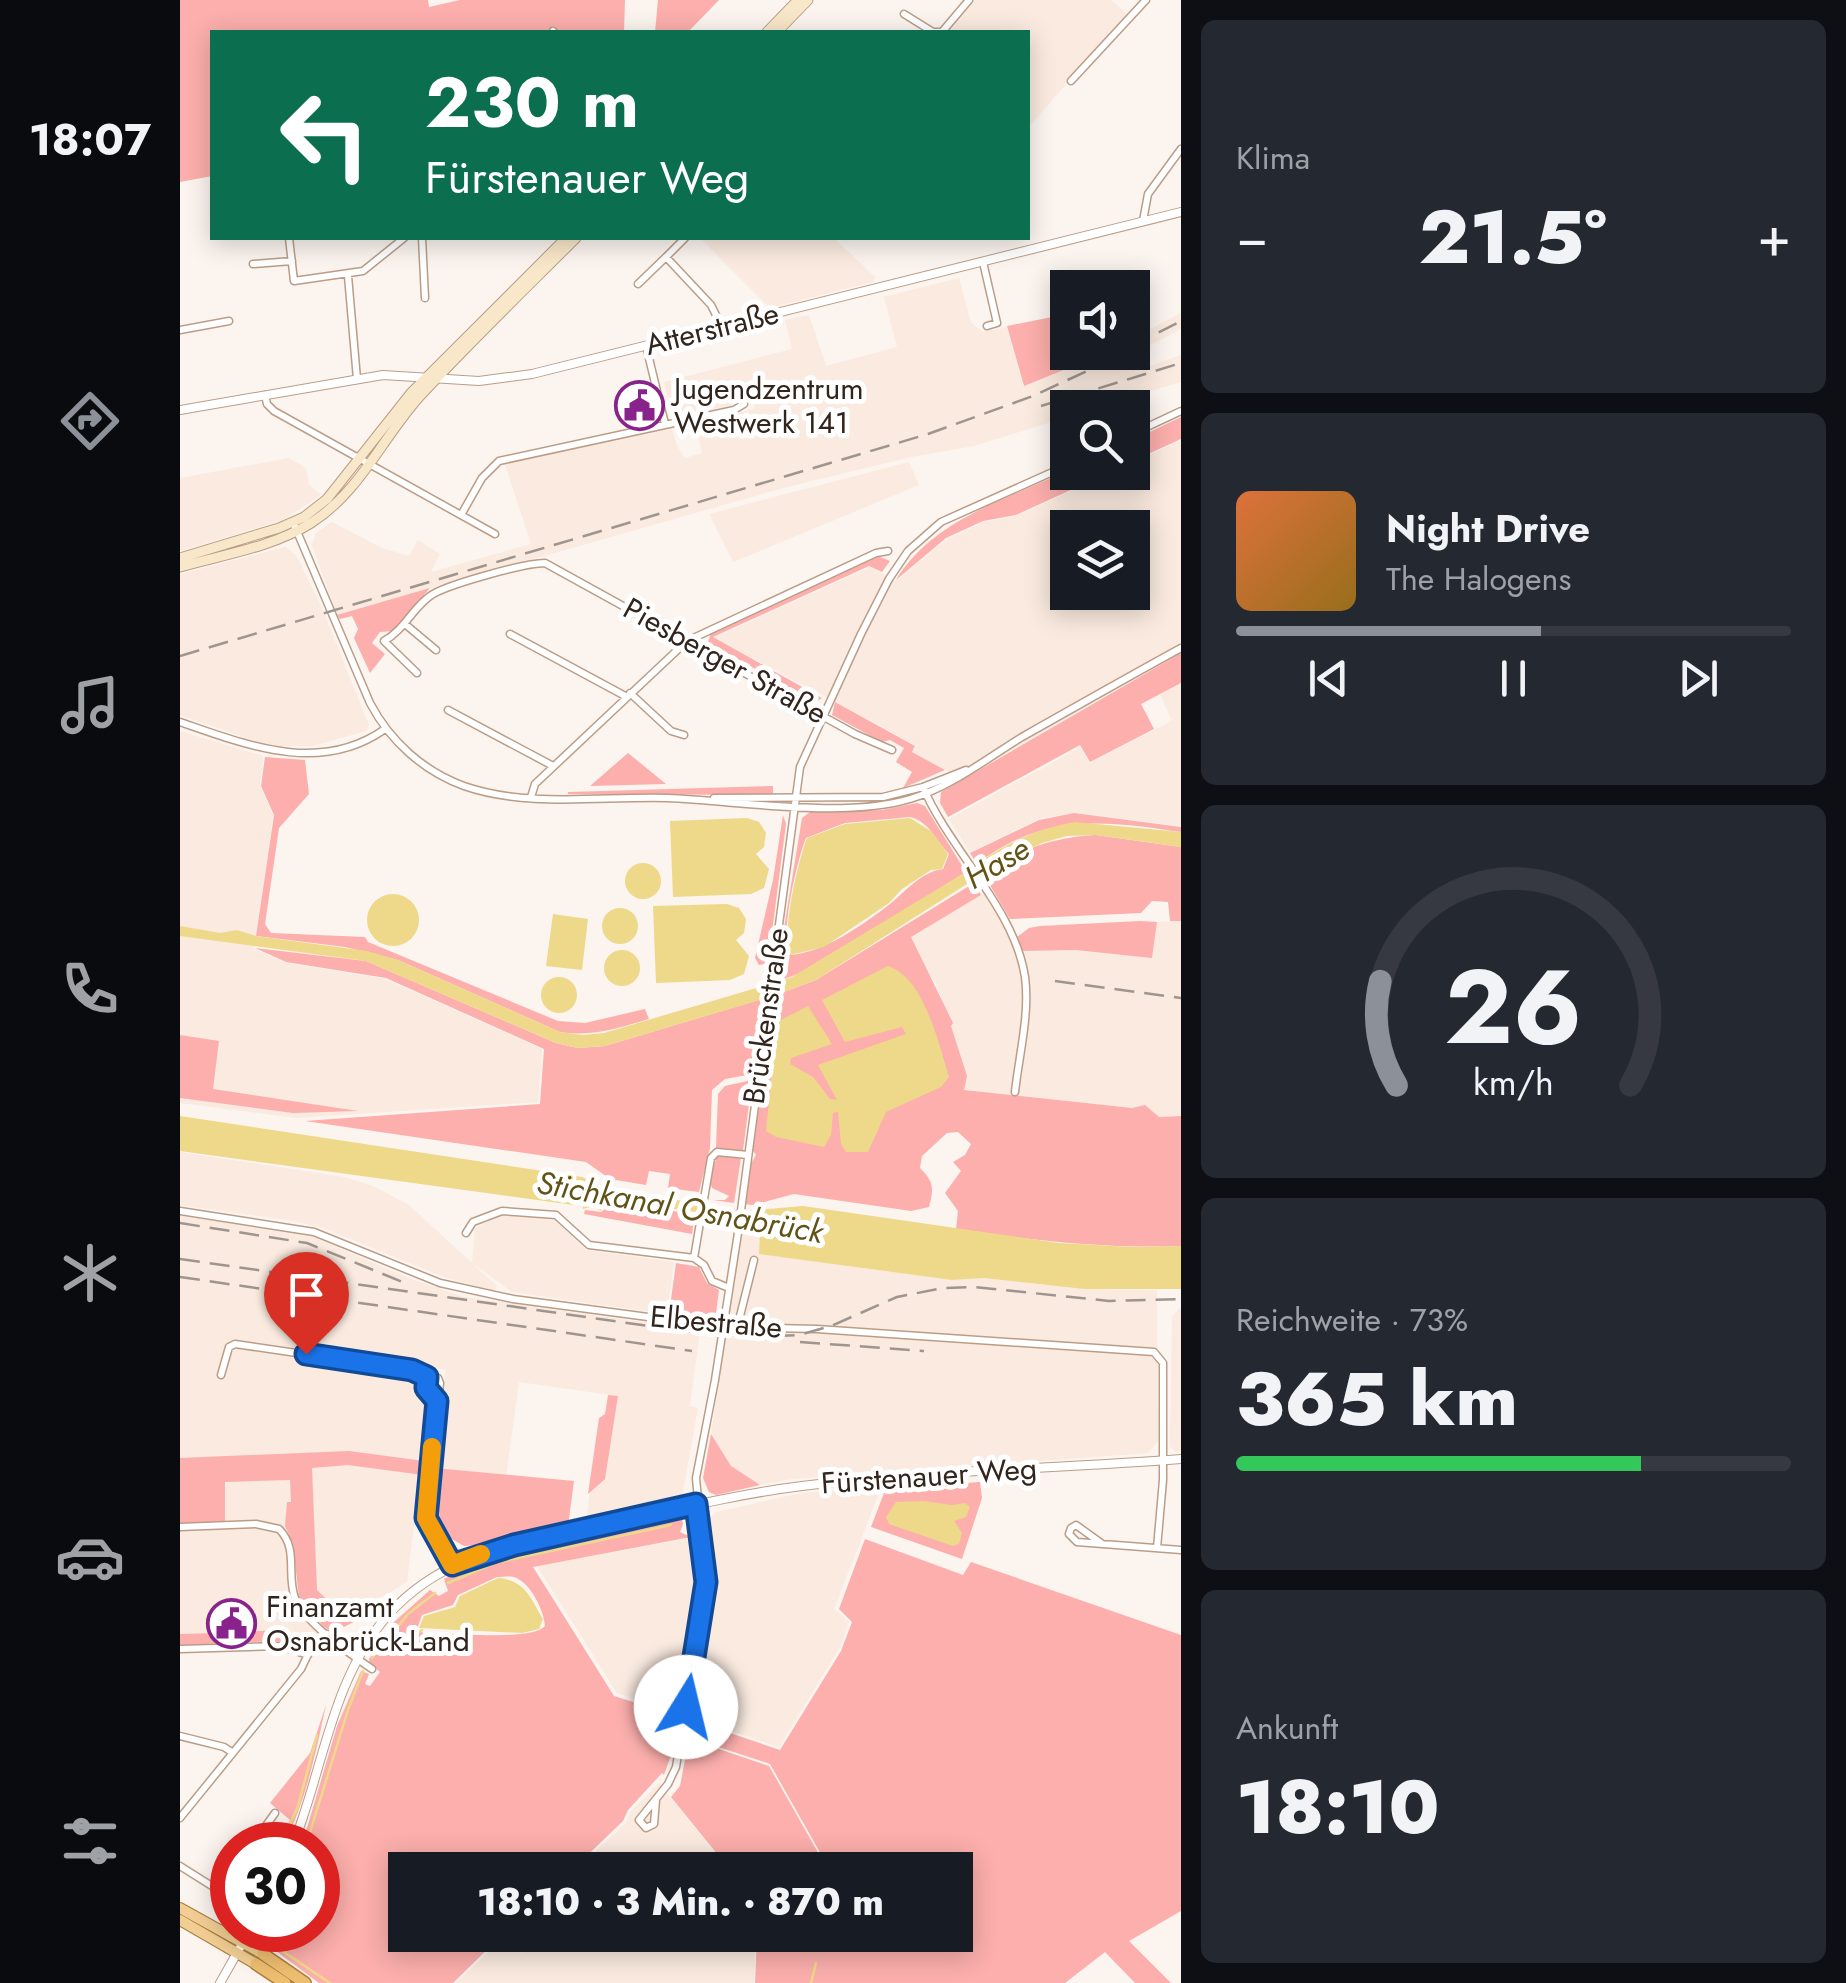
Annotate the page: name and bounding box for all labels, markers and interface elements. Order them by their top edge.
text: 230 m [425,52,639,153]
icon: left [260,70,390,200]
text: 18:07 [29,107,151,172]
text: Klima [1236,135,1310,181]
text: Fürstenauer Weg [425,145,749,210]
text: 21.5° [1419,183,1607,291]
text: − [1236,197,1268,277]
text: + [1757,197,1791,277]
map controls [1050,270,1150,610]
button: sound [1050,270,1150,370]
street label: Atterstraße [641,291,783,366]
place label: Jugendzentrum Westwerk 141 [670,367,864,444]
public building icon: Jugendzentrum Westwerk 141 [613,380,665,432]
icon: directions [55,386,125,456]
button: search [1050,390,1150,490]
text: Night Drive [1386,501,1590,556]
button: layers [1050,510,1150,610]
text: The Halogens [1386,556,1571,602]
street label: Piesberger Straße [616,587,835,734]
icon: previous [1301,651,1356,706]
icon: pause [1486,651,1541,706]
icon: next [1671,651,1726,706]
icon: music [55,670,125,740]
water label: Hase [956,826,1038,900]
street label: Brückenstraße [732,925,799,1107]
text: 26 [1445,932,1582,1082]
icon: phone [55,954,125,1024]
text: km/h [1473,1057,1554,1108]
water label: Stichkanal Osnabrück [533,1159,828,1255]
icon: climate [55,1238,125,1308]
pin [264,1252,349,1355]
icon: arrive [279,1267,334,1322]
street label: Elbestraße [648,1294,784,1349]
text: Reichweite · 73% [1236,1297,1468,1343]
text: 365 km [1236,1345,1518,1453]
street label: Fürstenauer Weg [820,1447,1038,1504]
icon: car [55,1522,125,1592]
place label: Finanzamt Osnabrück-Land [266,1585,470,1662]
public building icon: Finanzamt Osnabrück-Land [205,1598,257,1650]
position arrow [634,1655,738,1759]
text: Ankunft [1236,1705,1338,1751]
text: 18:10 [1236,1753,1440,1861]
icon: filters [55,1806,125,1876]
speed limit sign: 30 [210,1822,340,1952]
text: 18:10 · 3 Min. · 870 m [477,1874,884,1929]

